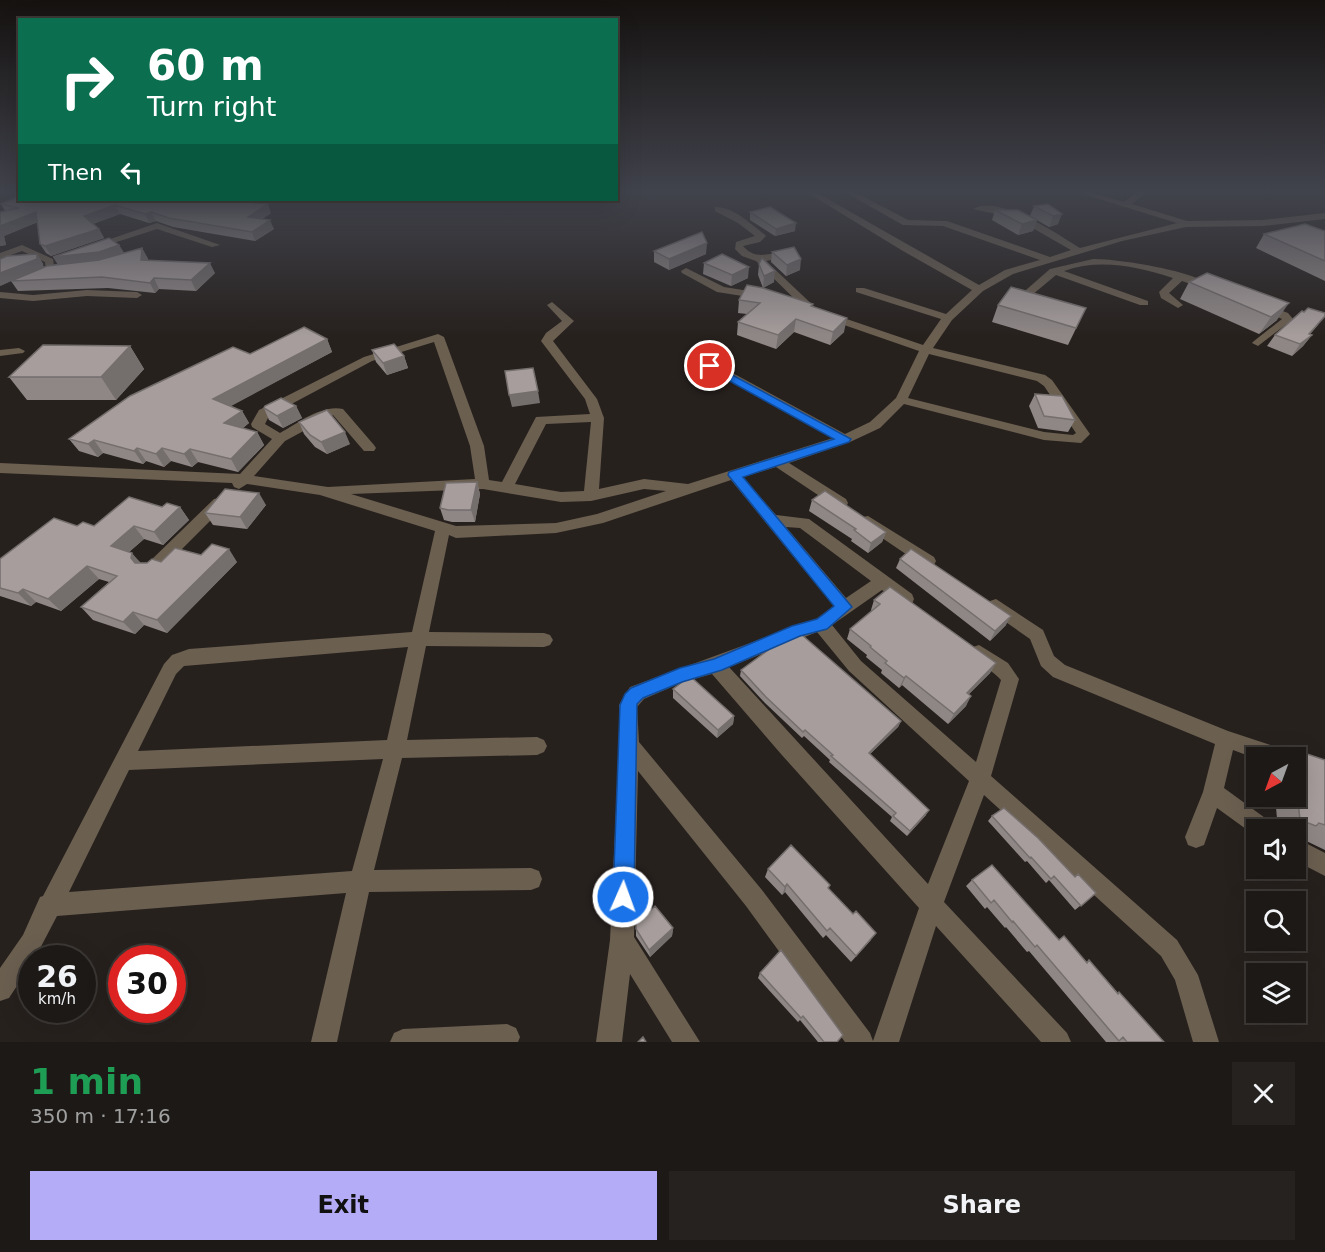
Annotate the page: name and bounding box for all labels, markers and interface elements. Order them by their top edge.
text: 60 m [147,41,264,90]
icon: right [48,42,126,120]
text: Turn right [147,91,276,122]
icon: left [115,156,148,189]
text: Then [48,160,103,185]
pin [684,340,735,391]
icon: arrive [693,349,726,382]
north arrow [1246,747,1306,807]
map controls [1246,747,1306,1023]
button: sound [1246,819,1306,879]
position arrow [591,865,655,929]
button: search [1246,891,1306,951]
speed limit sign: 30 [108,945,186,1023]
text: 26 [36,959,78,994]
button: layers [1246,963,1306,1023]
text: km/h [38,990,76,1008]
text: 1 min [30,1061,143,1102]
button: close [1232,1062,1295,1125]
text: 350 m · 17:16 [30,1104,171,1128]
button: Exit [30,1171,657,1240]
button: Share [669,1171,1295,1240]

